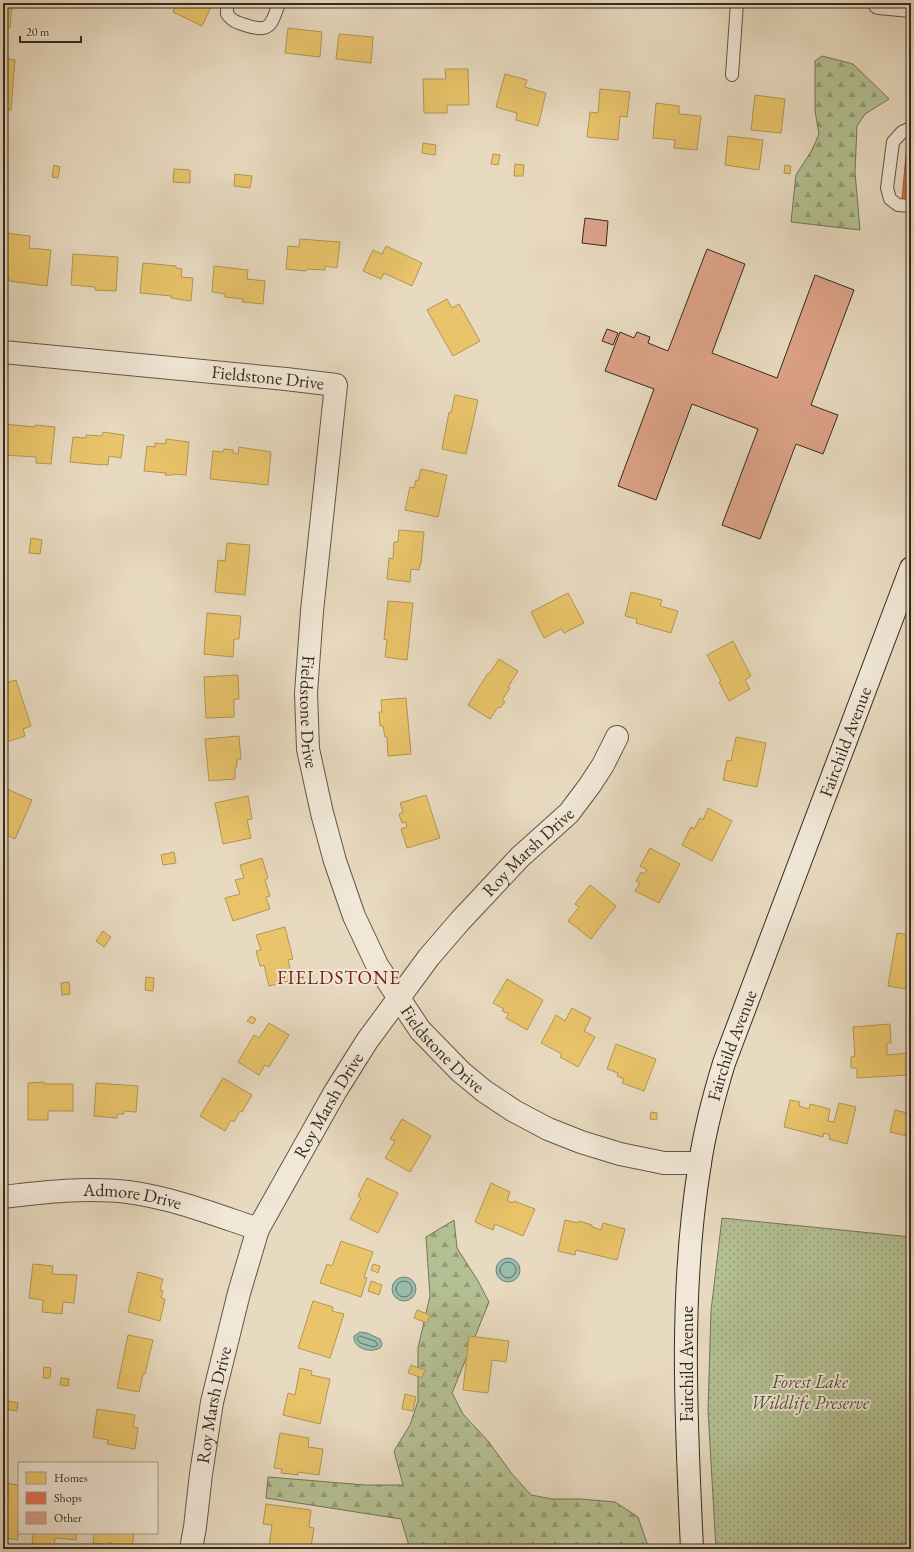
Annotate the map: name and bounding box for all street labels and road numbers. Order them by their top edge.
street label: Fieldstone Drive [210,360,325,394]
street label: Fieldstone Drive [295,655,324,770]
street label: Fairchild Avenue [814,683,876,800]
street label: Roy Marsh Drive [477,802,579,901]
street label: Fairchild Avenue [702,986,762,1103]
street label: Fieldstone Drive [396,1001,490,1098]
street label: Roy Marsh Drive [288,1048,368,1162]
street label: Admore Drive [82,1178,184,1214]
street label: Fairchild Avenue [675,1306,698,1422]
street label: Roy Marsh Drive [191,1344,236,1465]

